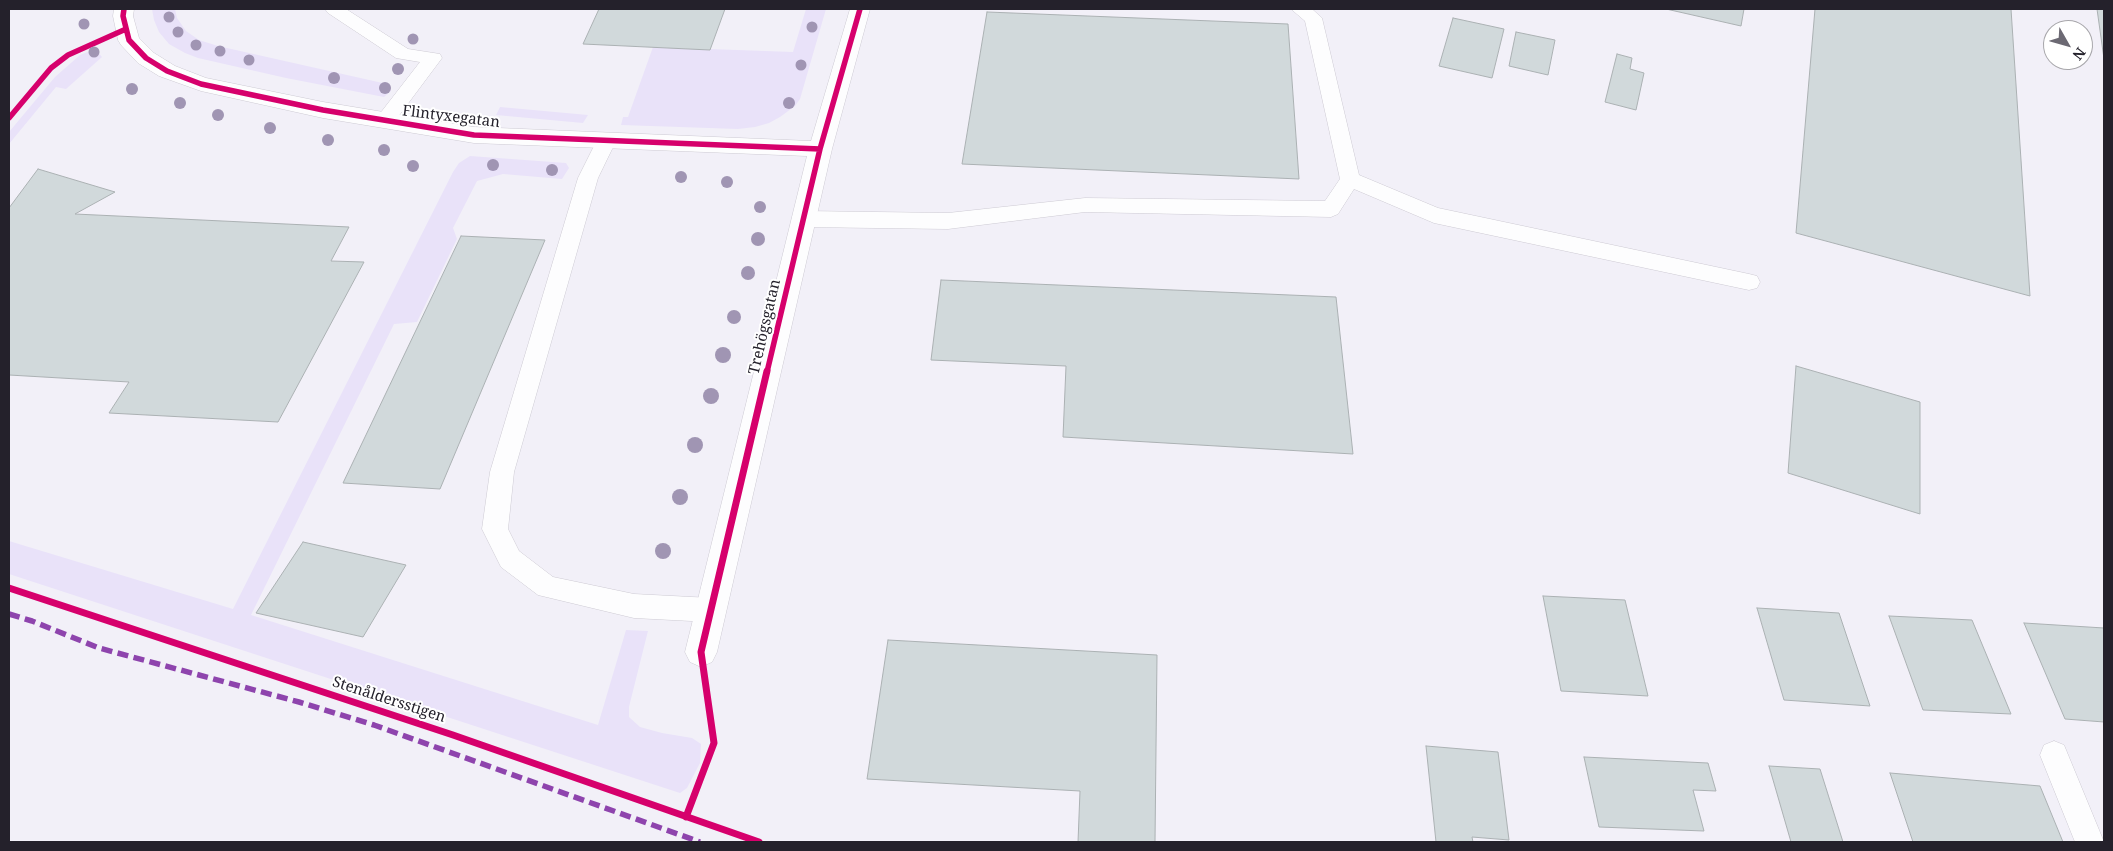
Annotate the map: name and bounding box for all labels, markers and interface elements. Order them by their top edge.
north arrow [2043,20,2093,70]
text: N [2069,44,2090,64]
street label: Flintyxegatan [401,102,501,132]
street label: Trehögsgatan [745,278,785,376]
street label: Stenåldersstigen [330,673,448,727]

